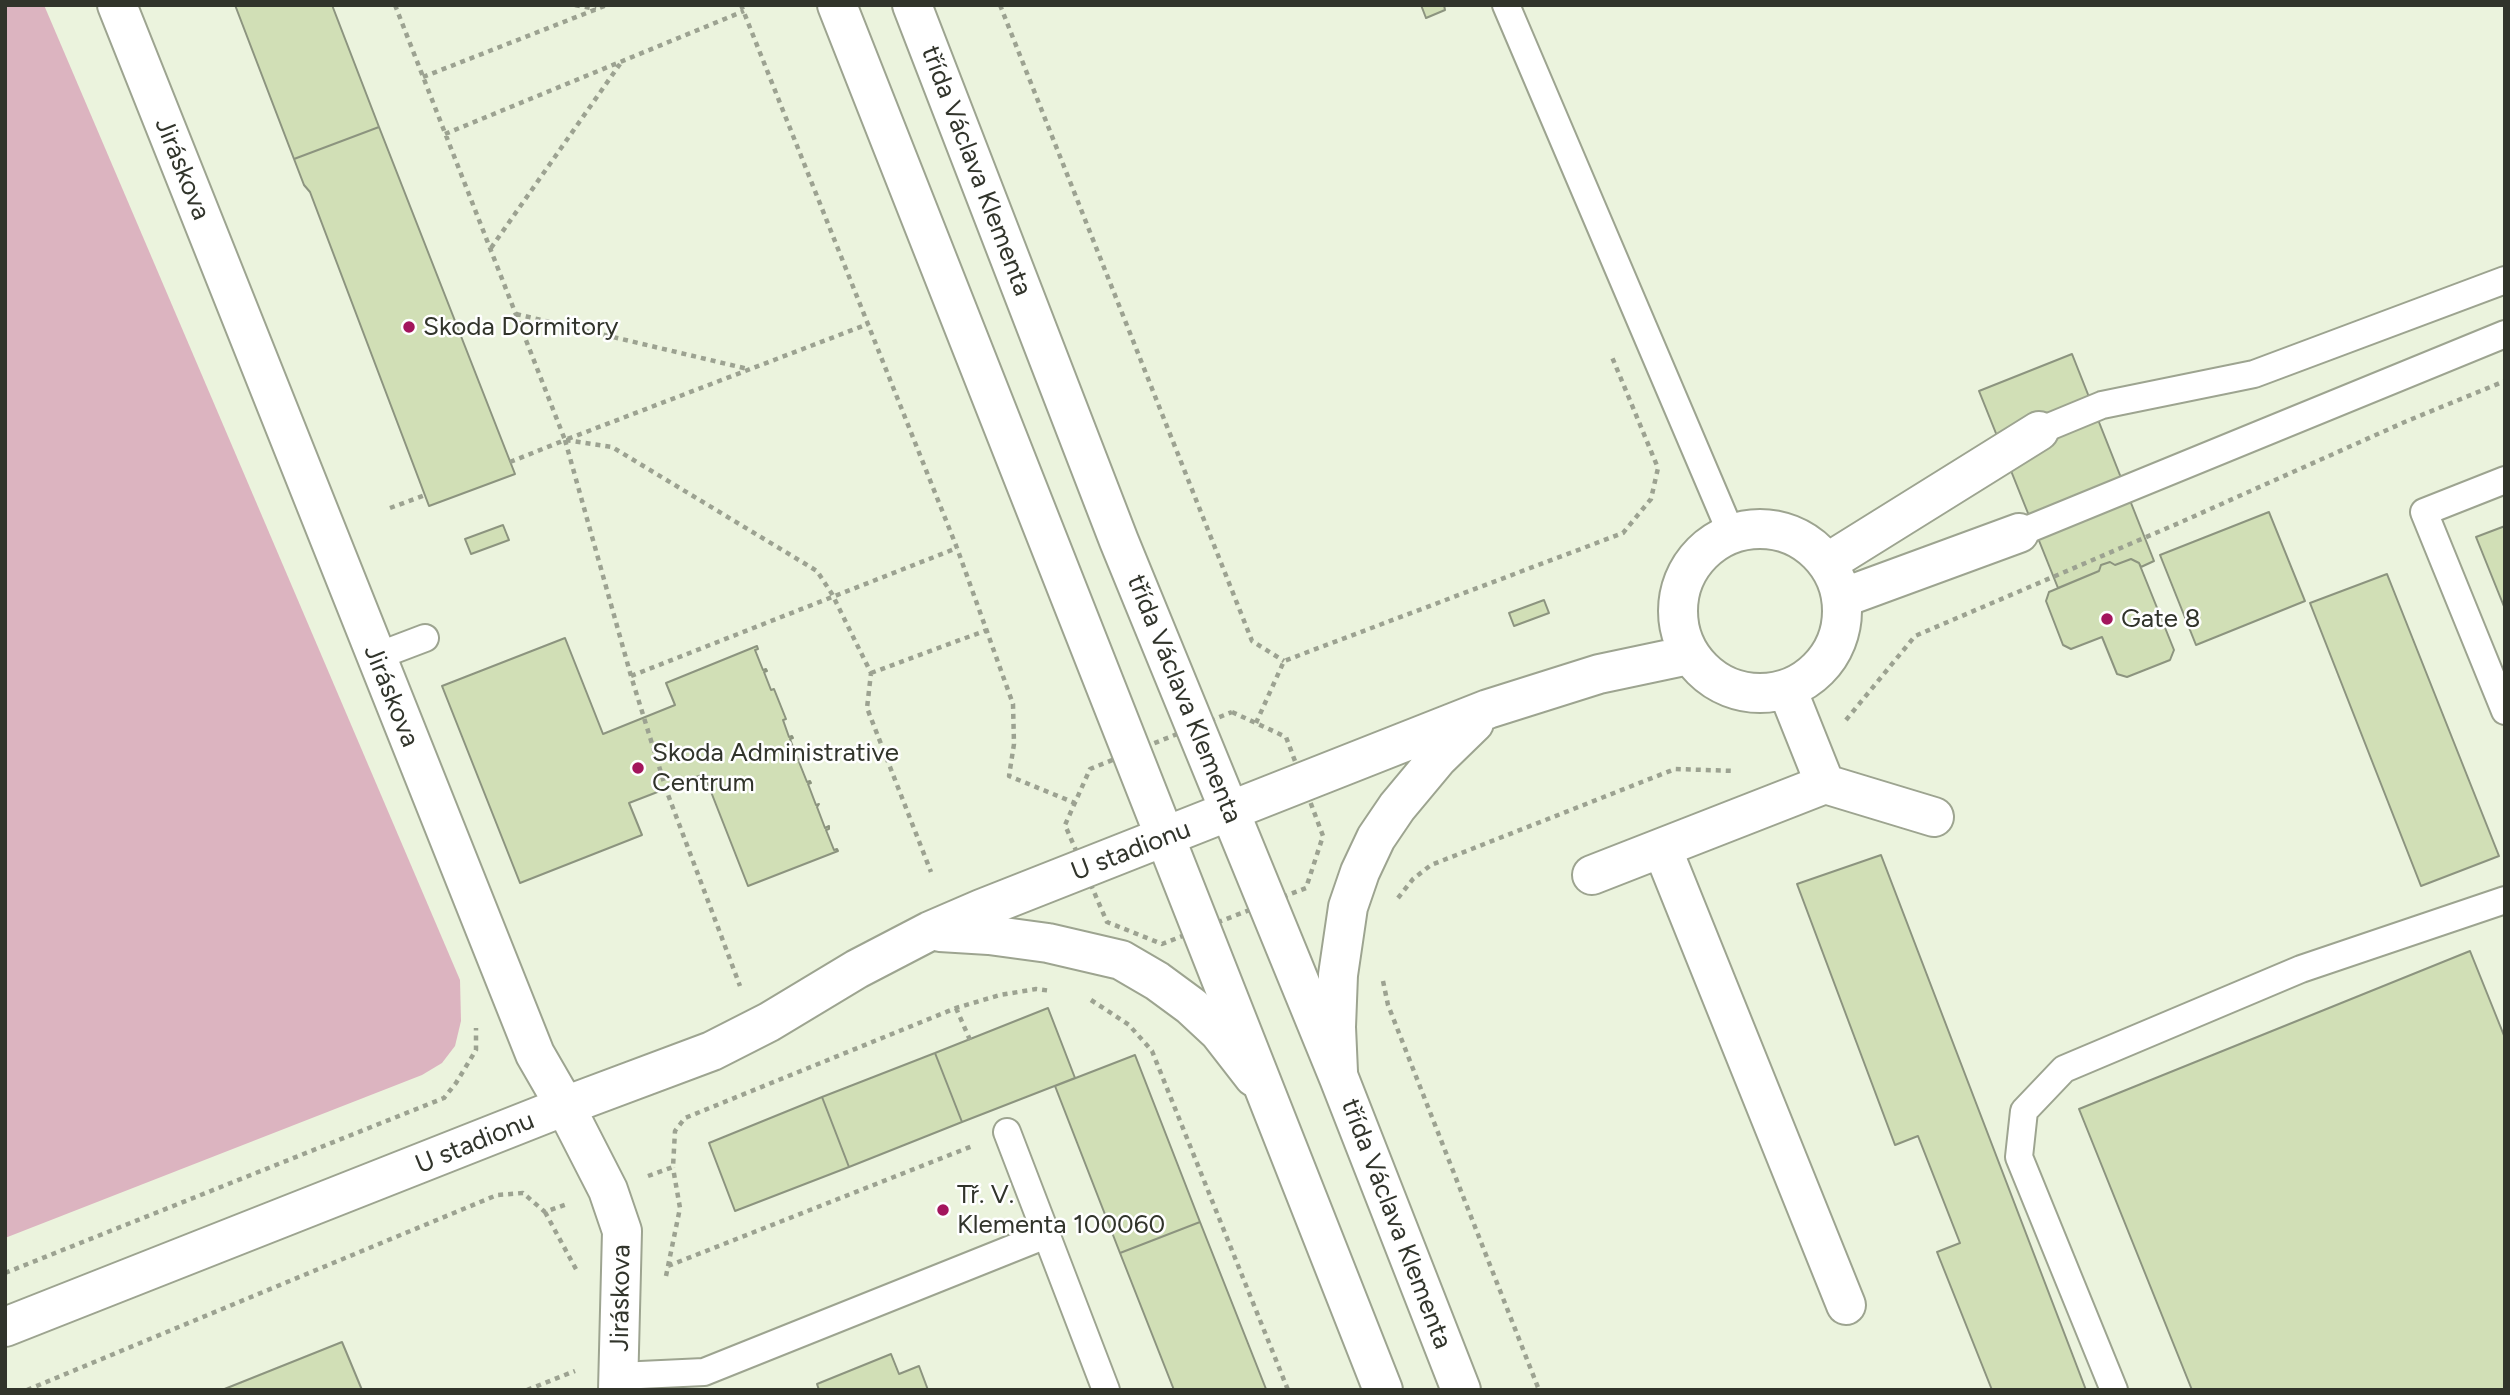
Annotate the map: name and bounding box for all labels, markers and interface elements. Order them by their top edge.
street label: třída Václava Klementa [914,42,1038,300]
street label: Jiráskova [147,114,217,224]
place label: Skoda Dormitory [423,311,619,343]
marker: Skoda Dormitory [401,319,417,335]
street label: třída Václava Klementa [1120,570,1248,828]
place label: Gate 8 [2121,603,2200,635]
marker: Gate 8 [2099,611,2115,627]
street label: Jiráskova [356,641,426,751]
place label: Skoda Administrative Centrum [652,737,899,798]
marker: Skoda Administrative Centrum [630,760,646,776]
street label: U stadionu [1067,814,1195,888]
street label: třída Václava Klementa [1334,1095,1458,1353]
street label: U stadionu [411,1105,539,1181]
place label: Tř. V. Klementa 100060 [957,1179,1165,1240]
marker: Tř. V. Klementa 100060 [935,1202,951,1218]
street label: Jiráskova [604,1244,638,1352]

